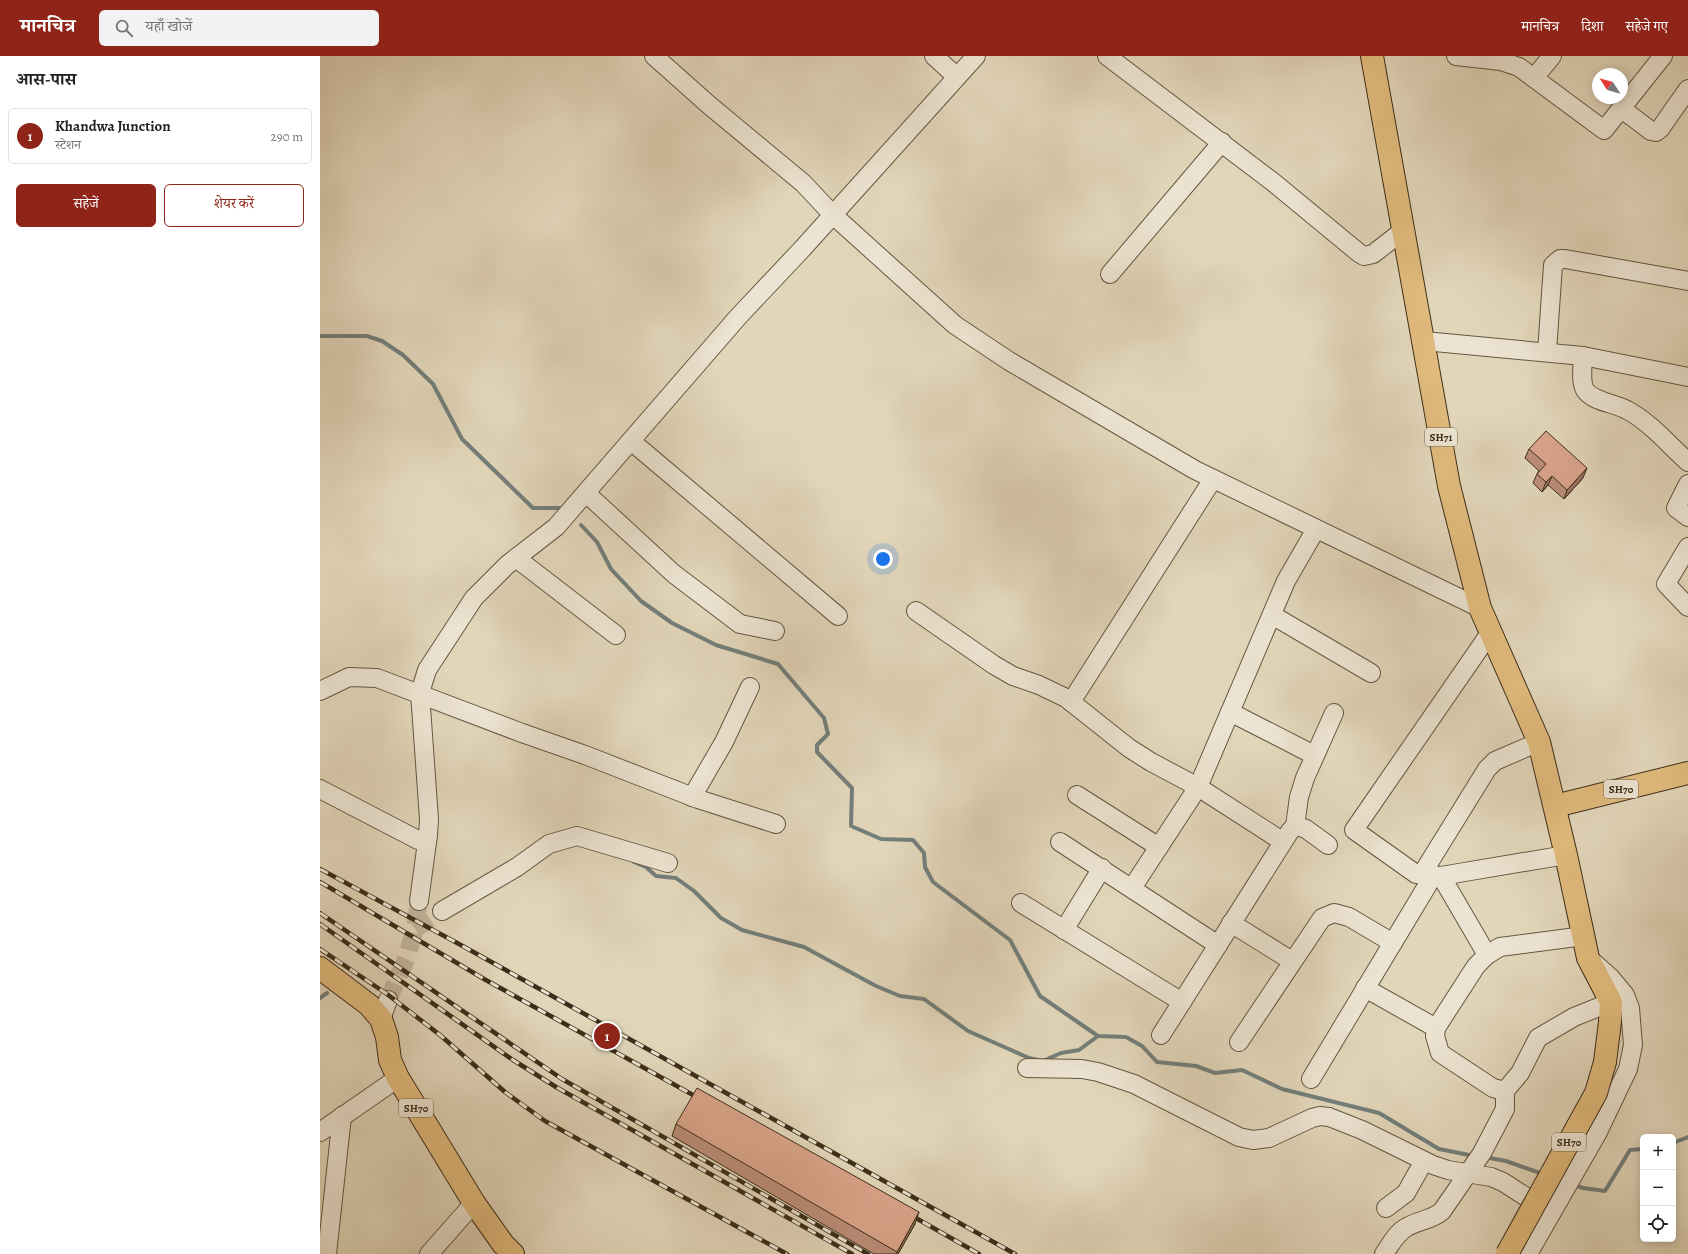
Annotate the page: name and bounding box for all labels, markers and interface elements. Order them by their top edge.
search box [99,10,379,46]
text: मानचित्र [20,13,75,39]
text: यहाँ खोजें [145,16,192,36]
icon: search [113,17,135,39]
text: मानचित्र [1521,17,1559,36]
text: दिशा [1581,17,1603,36]
text: सहेजे गए [1625,17,1668,36]
text: आस-पास [16,68,76,91]
north arrow [1592,68,1628,104]
text: Khandwa Junction [55,116,171,136]
text: 1 [28,128,32,145]
text: 290 m [271,128,303,145]
text: स्टेशन [55,136,81,153]
button: सहेजें [16,184,156,227]
button: शेयर करें [164,184,304,227]
road number: SH71 [1425,428,1457,446]
your location [873,549,893,569]
road number: SH70 [1604,780,1638,798]
pin: 1 [594,1021,620,1051]
road number: SH70 [399,1099,433,1117]
road number: SH70 [1552,1133,1586,1151]
map controls [1640,1134,1676,1242]
button: + [1640,1134,1676,1170]
button: − [1640,1170,1676,1206]
button: locate [1640,1206,1676,1242]

